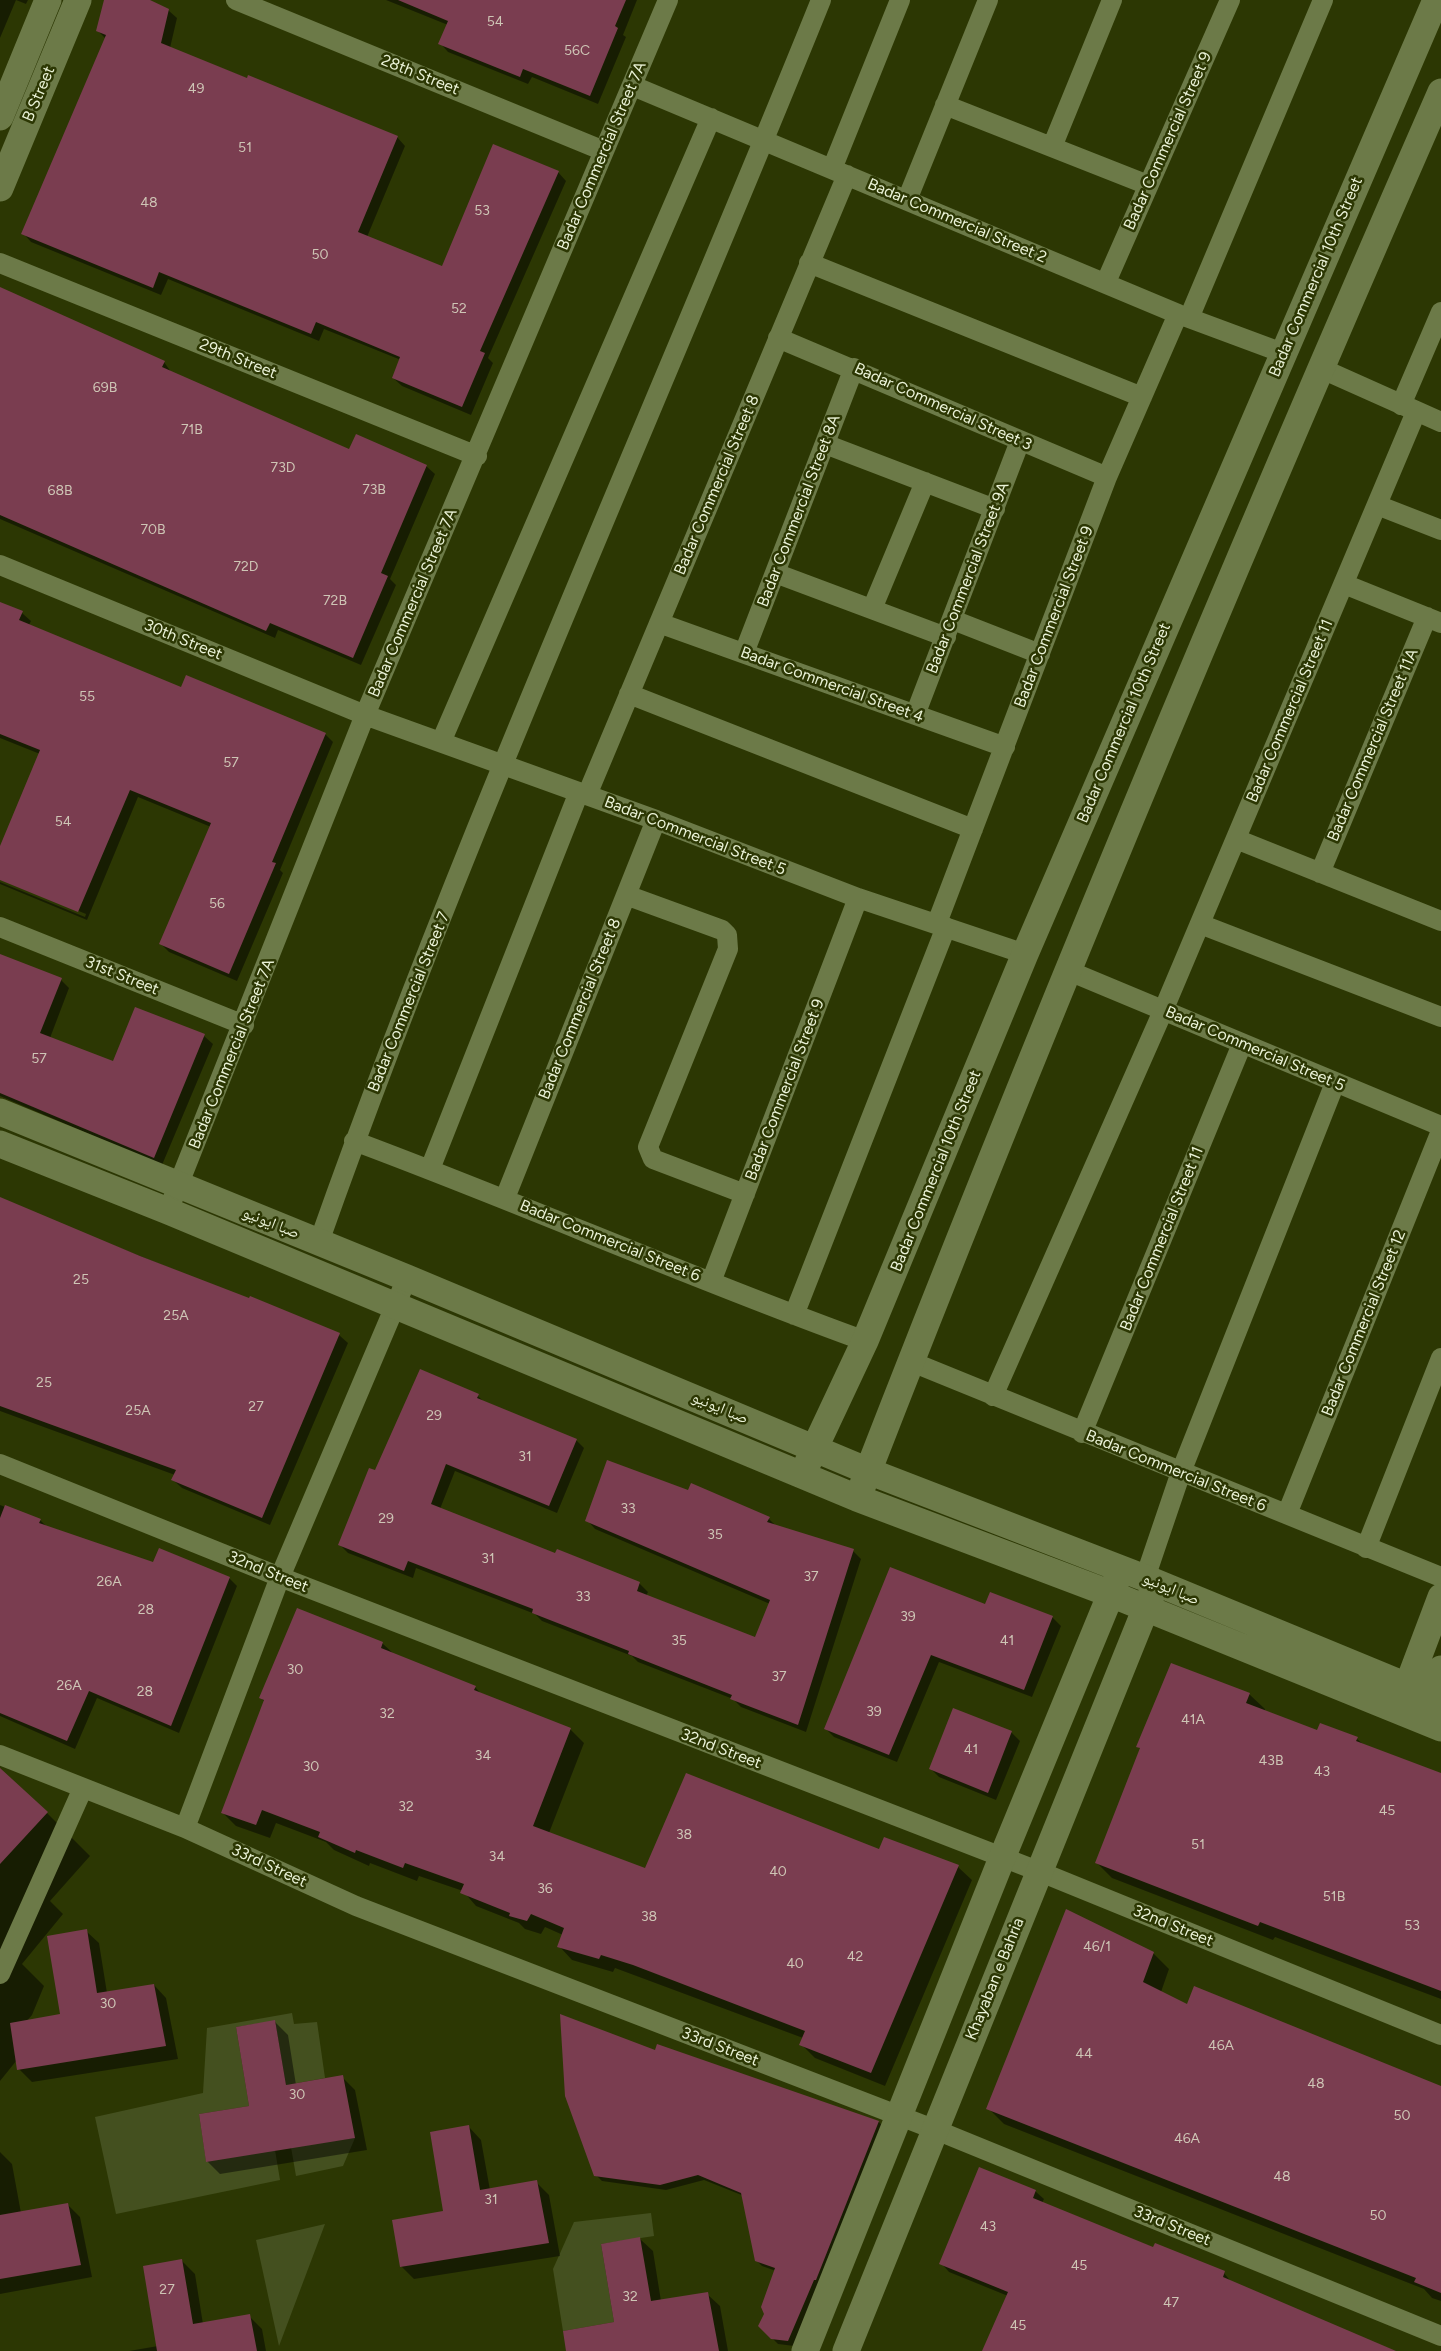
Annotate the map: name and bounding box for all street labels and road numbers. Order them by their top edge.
street label: Badar Commercial Street 9 [1120,49,1216,233]
street label: 28th Street [378,51,462,99]
street label: Badar Commercial Street 7A [553,59,651,253]
street label: B Street [19,63,59,125]
street label: Badar Commercial 10th Street [1265,174,1367,380]
street label: Badar Commercial Street 2 [865,175,1049,267]
street label: 29th Street [197,335,279,383]
street label: Badar Commercial Street 3 [851,359,1035,455]
street label: Badar Commercial Street 8 [670,392,764,578]
street label: Badar Commercial Street 8A [753,412,845,610]
street label: Badar Commercial Street 9A [923,479,1013,677]
street label: Badar Commercial Street 7A [364,506,462,700]
street label: Badar Commercial Street 9 [1010,524,1098,710]
street label: 30th Street [141,616,225,664]
street label: Badar Commercial Street 11 [1243,617,1337,805]
street label: Badar Commercial 10th Street [1073,620,1175,826]
street label: Badar Commercial Street 4 [738,643,926,727]
street label: Badar Commercial Street 11A [1324,646,1422,844]
street label: Badar Commercial Street 5 [601,792,789,880]
street label: Badar Commercial Street 7 [364,909,454,1095]
street label: Badar Commercial Street 8 [535,916,625,1102]
street label: 31st Street [82,953,162,999]
street label: Badar Commercial Street 7A [185,956,279,1152]
street label: Badar Commercial Street 9 [741,997,829,1183]
street label: Badar Commercial Street 5 [1162,1002,1348,1096]
street label: Badar Commercial 10th Street [887,1067,985,1275]
street label: Badar Commercial Street 11 [1116,1144,1208,1334]
street label: Badar Commercial Street 6 [517,1196,703,1286]
street label: صبا ایونیو [240,1203,302,1243]
street label: Badar Commercial Street 12 [1318,1227,1410,1419]
street label: صبا ایونیو [689,1388,751,1428]
street label: Badar Commercial Street 6 [1083,1426,1269,1516]
street label: 32nd Street [225,1547,311,1597]
street label: صبا ایونیو [1140,1569,1202,1609]
street label: 32nd Street [678,1725,764,1773]
street label: 33rd Street [228,1840,310,1892]
street label: 32nd Street [1130,1901,1216,1951]
street label: Khayaban e Bahria [962,1915,1028,2043]
street label: 33rd Street [679,2024,761,2070]
street label: 33rd Street [1131,2202,1213,2250]

